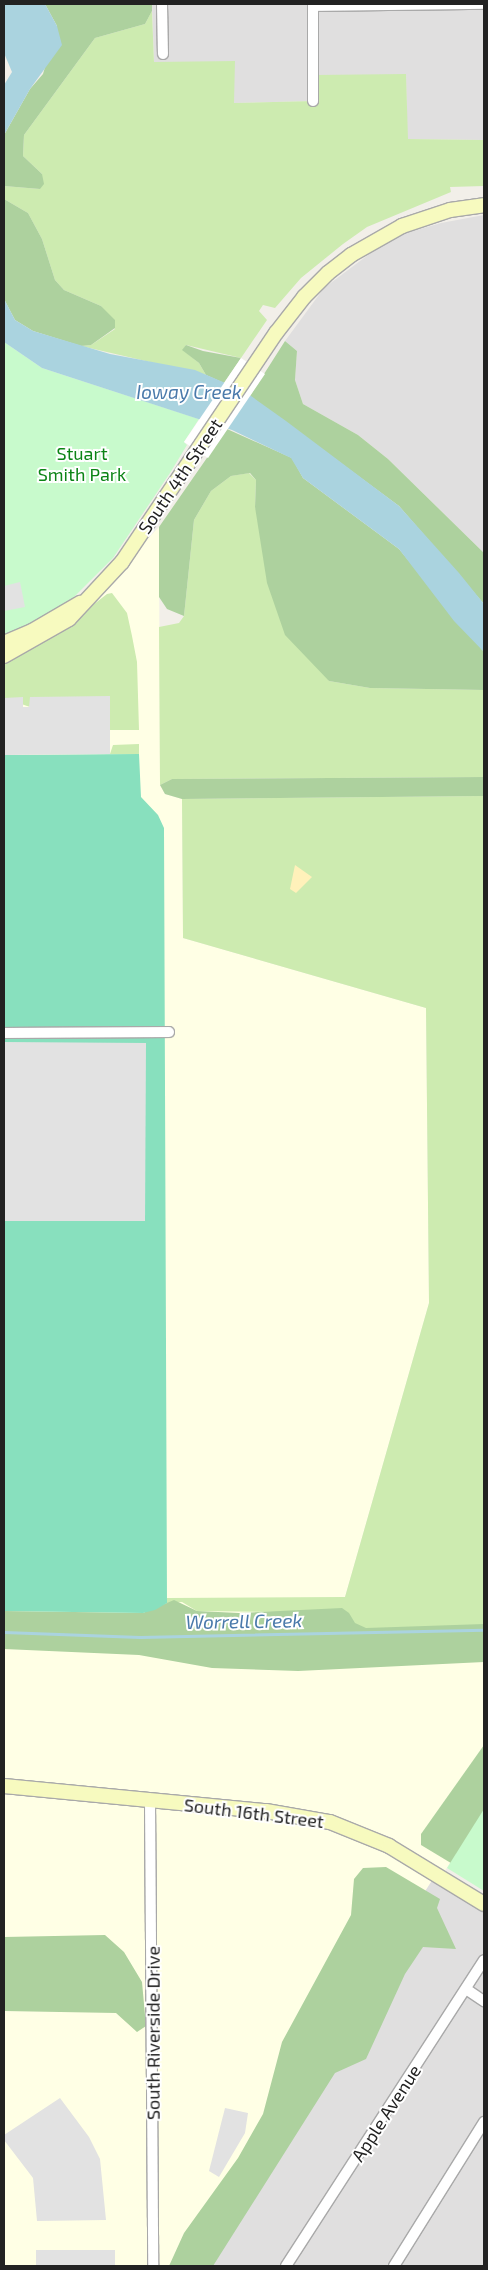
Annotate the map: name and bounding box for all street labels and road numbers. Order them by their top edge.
street label: South 4th Street [133,414,227,538]
street label: South 16th Street [183,1794,325,1832]
street label: South Riverside Drive [142,1946,164,2120]
street label: Apple Avenue [347,2060,425,2166]

